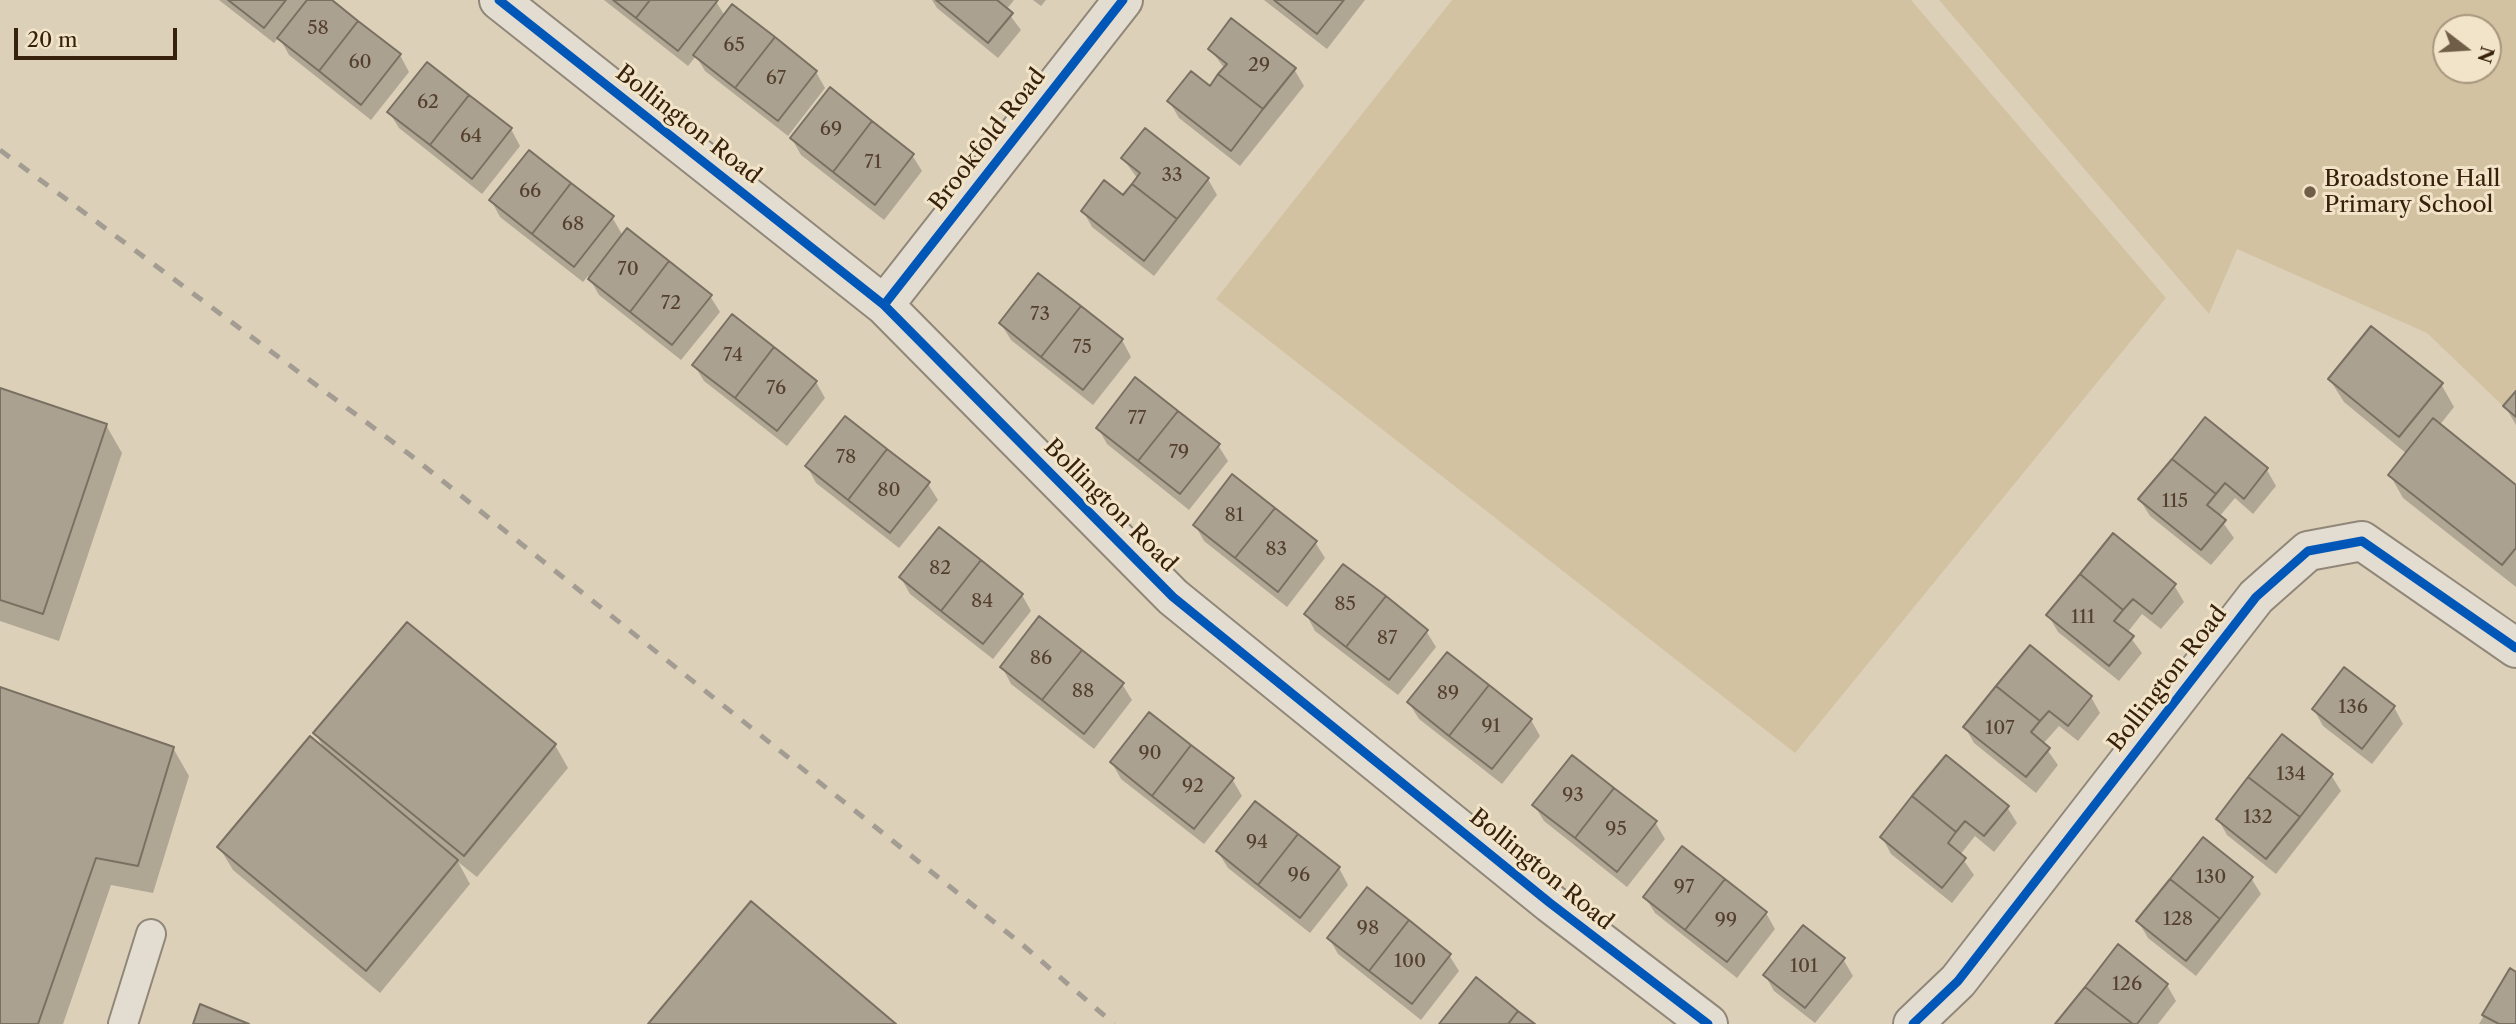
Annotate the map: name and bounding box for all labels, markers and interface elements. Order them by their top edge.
scale bar [18,14,180,58]
north arrow [2432,14,2502,84]
house number: 58 [307,18,329,40]
text: 20 m [27,27,78,52]
house number: 65 [723,35,745,57]
text: N [2472,43,2499,66]
house number: 60 [348,52,372,74]
house number: 29 [1248,55,1270,77]
street label: Bollington Road [610,60,766,190]
street label: Brookfold Road [924,63,1052,217]
house number: 67 [766,68,786,90]
house number: 62 [417,92,439,114]
house number: 69 [820,119,842,141]
house number: 64 [460,126,482,148]
house number: 71 [864,152,882,174]
house number: 33 [1162,165,1182,187]
place label: Broadstone Hall Primary School [2324,165,2500,219]
house number: 66 [519,181,541,203]
marker: Broadstone Hall Primary School [2302,184,2318,200]
house number: 68 [562,214,584,236]
house number: 70 [617,259,639,281]
house number: 72 [661,293,681,315]
house number: 73 [1030,304,1050,326]
house number: 75 [1072,337,1092,359]
house number: 74 [723,345,743,367]
house number: 76 [766,378,786,400]
house number: 77 [1128,408,1146,430]
street label: Bollington Road [1038,434,1182,578]
house number: 79 [1169,442,1189,464]
house number: 78 [836,447,856,469]
house number: 80 [877,480,901,502]
house number: 115 [2162,491,2188,513]
house number: 81 [1224,505,1244,527]
house number: 83 [1265,539,1287,561]
house number: 82 [929,558,951,580]
house number: 84 [971,591,993,613]
house number: 85 [1334,594,1356,616]
street label: Bollington Road [2103,601,2233,757]
house number: 111 [2071,607,2095,629]
house number: 87 [1377,628,1397,650]
house number: 86 [1030,648,1052,670]
house number: 88 [1072,681,1094,703]
house number: 89 [1437,683,1459,705]
house number: 136 [2338,697,2368,719]
house number: 91 [1481,716,1501,738]
house number: 107 [1985,718,2015,740]
house number: 90 [1138,743,1162,765]
house number: 134 [2276,764,2306,786]
house number: 92 [1182,776,1204,798]
house number: 93 [1562,785,1584,807]
street label: Bollington Road [1464,804,1618,936]
house number: 132 [2243,807,2273,829]
house number: 95 [1605,819,1627,841]
house number: 94 [1246,832,1268,854]
house number: 96 [1288,865,1310,887]
house number: 130 [2196,867,2226,889]
house number: 97 [1674,877,1694,899]
house number: 128 [2163,909,2193,931]
house number: 99 [1715,910,1737,932]
house number: 98 [1357,918,1379,940]
house number: 100 [1394,951,1426,973]
house number: 101 [1790,956,1818,978]
house number: 126 [2112,974,2142,996]

